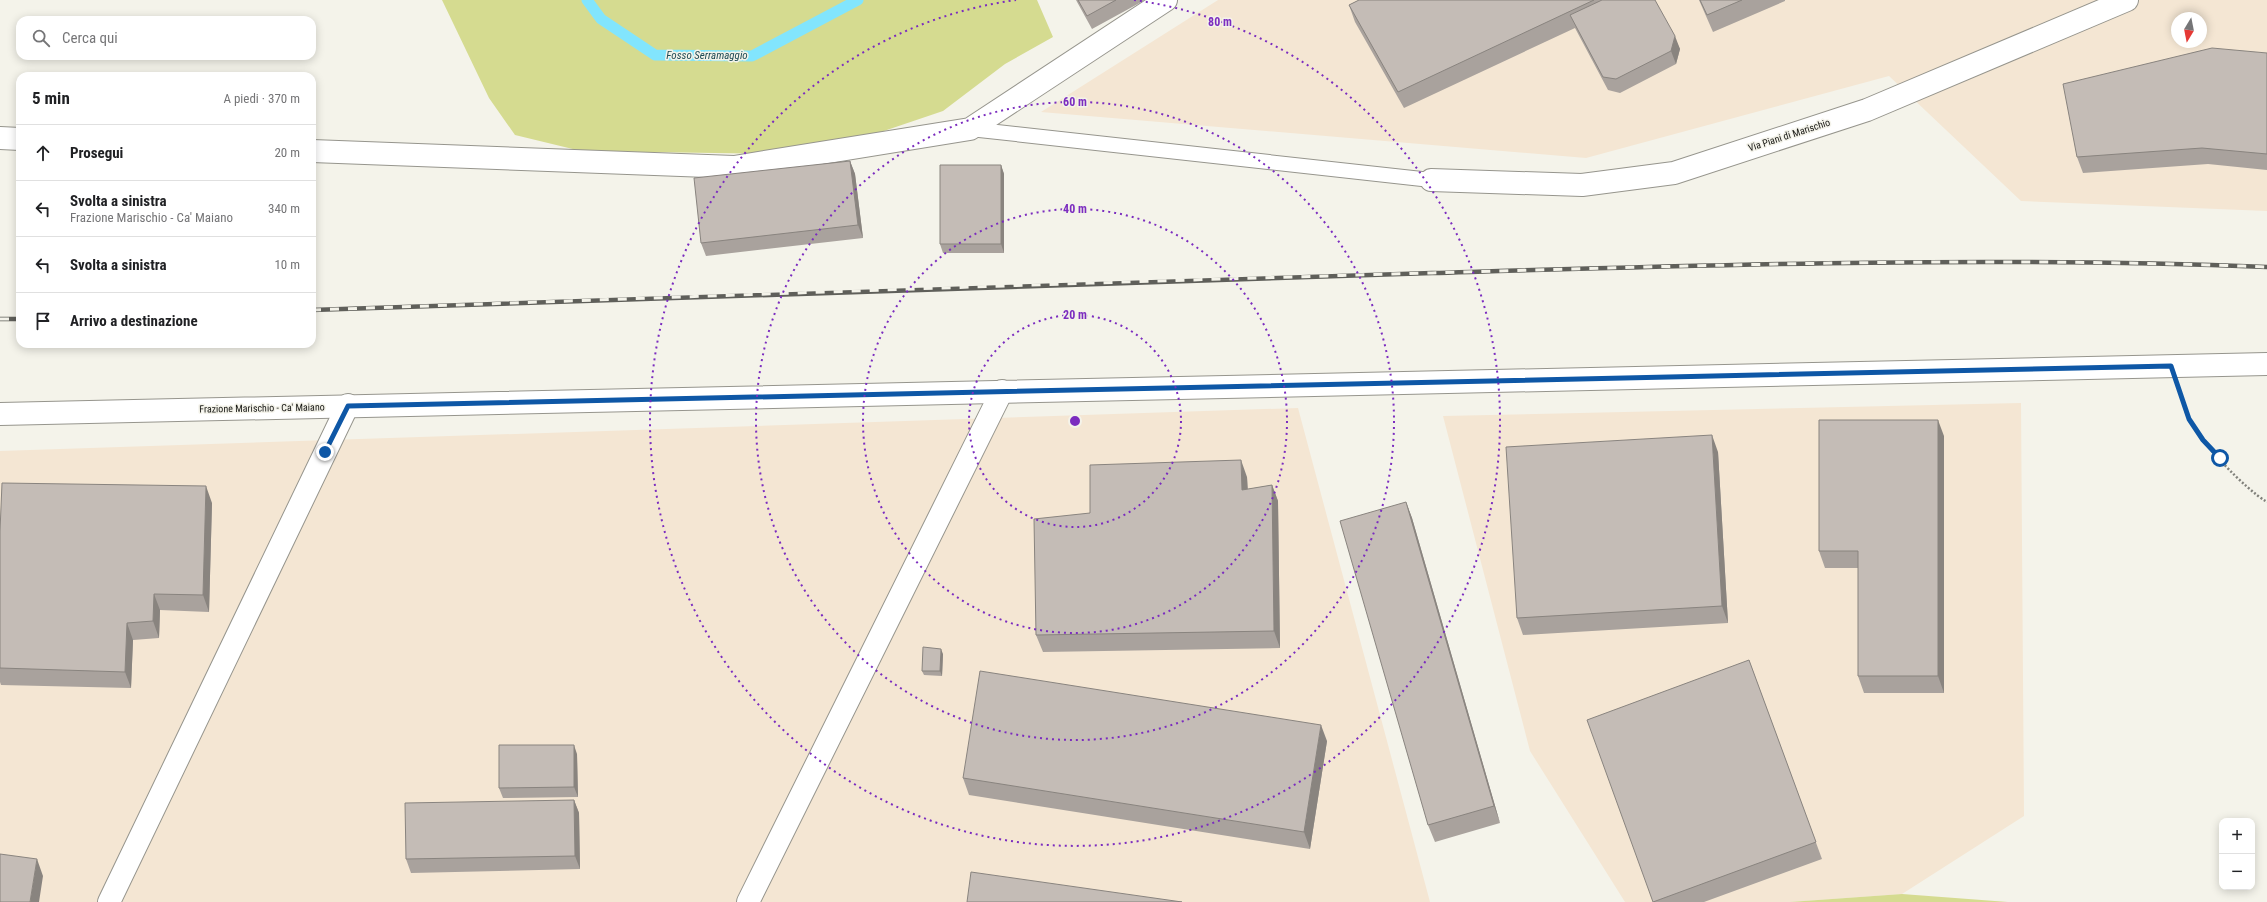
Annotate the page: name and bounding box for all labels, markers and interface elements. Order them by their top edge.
north arrow [2171,12,2207,48]
text: 80 m [1208,15,1232,29]
search box [16,16,316,60]
icon: search [30,27,52,49]
text: Cerca qui [62,29,118,47]
water label: Fosso Serramaggio [666,49,748,62]
text: 5 min [32,88,70,108]
text: A piedi · 370 m [223,91,300,106]
text: 60 m [1063,95,1087,109]
street label: Via Piani di Marischio [1747,117,1831,153]
icon: ahead [32,142,54,164]
text: Prosegui [70,144,123,162]
text: 20 m [274,145,300,160]
text: Svolta a sinistra [70,192,167,210]
icon: left [32,198,54,220]
text: 340 m [268,201,300,216]
text: 40 m [1063,202,1087,216]
text: Frazione Marischio - Ca' Maiano [70,210,233,225]
icon: left [32,254,54,276]
text: Svolta a sinistra [70,256,167,274]
text: 10 m [274,257,300,272]
text: 20 m [1063,308,1087,322]
icon: arrive [32,310,54,332]
text: Arrivo a destinazione [70,312,198,330]
street label: Frazione Marischio - Ca' Maiano [199,401,325,415]
centre of rings [1068,414,1082,428]
route end [316,443,334,461]
route start [2211,449,2229,467]
map controls [2219,818,2255,890]
button: + [2219,818,2255,854]
button: − [2219,854,2255,890]

